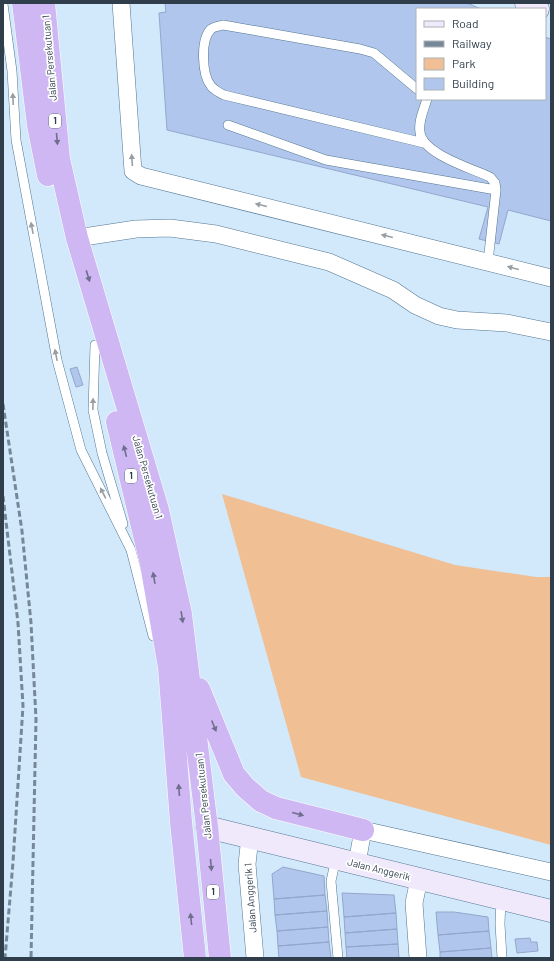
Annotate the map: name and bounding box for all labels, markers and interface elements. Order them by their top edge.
legend [416,8,546,100]
street label: Jalan Persekutuan 1 [39,15,59,101]
text: Road [452,16,479,30]
text: Railway [452,36,492,50]
text: Park [452,56,476,70]
text: Building [452,76,494,90]
one-way arrow [10,93,17,105]
road number: 1 [49,114,61,128]
one-way arrow [54,133,60,145]
one-way arrow [129,154,136,166]
one-way arrow [255,202,267,208]
one-way arrow [29,221,35,234]
one-way arrow [381,233,393,239]
one-way arrow [507,265,519,271]
one-way arrow [85,270,91,282]
one-way arrow [52,349,58,361]
one-way arrow [90,397,96,410]
street label: Jalan Persekutuan 1 [130,434,166,520]
one-way arrow [121,445,127,457]
road number: 1 [125,469,137,483]
one-way arrow [100,488,106,499]
one-way arrow [150,571,156,584]
one-way arrow [179,611,185,623]
one-way arrow [211,721,217,733]
street label: Jalan Persekutuan 1 [193,753,213,839]
one-way arrow [175,784,182,796]
one-way arrow [293,811,305,817]
street label: Jalan Anggerik [346,855,412,883]
one-way arrow [207,859,214,871]
street label: Jalan Anggerik 1 [242,863,258,933]
road number: 1 [207,885,219,899]
one-way arrow [188,913,194,925]

